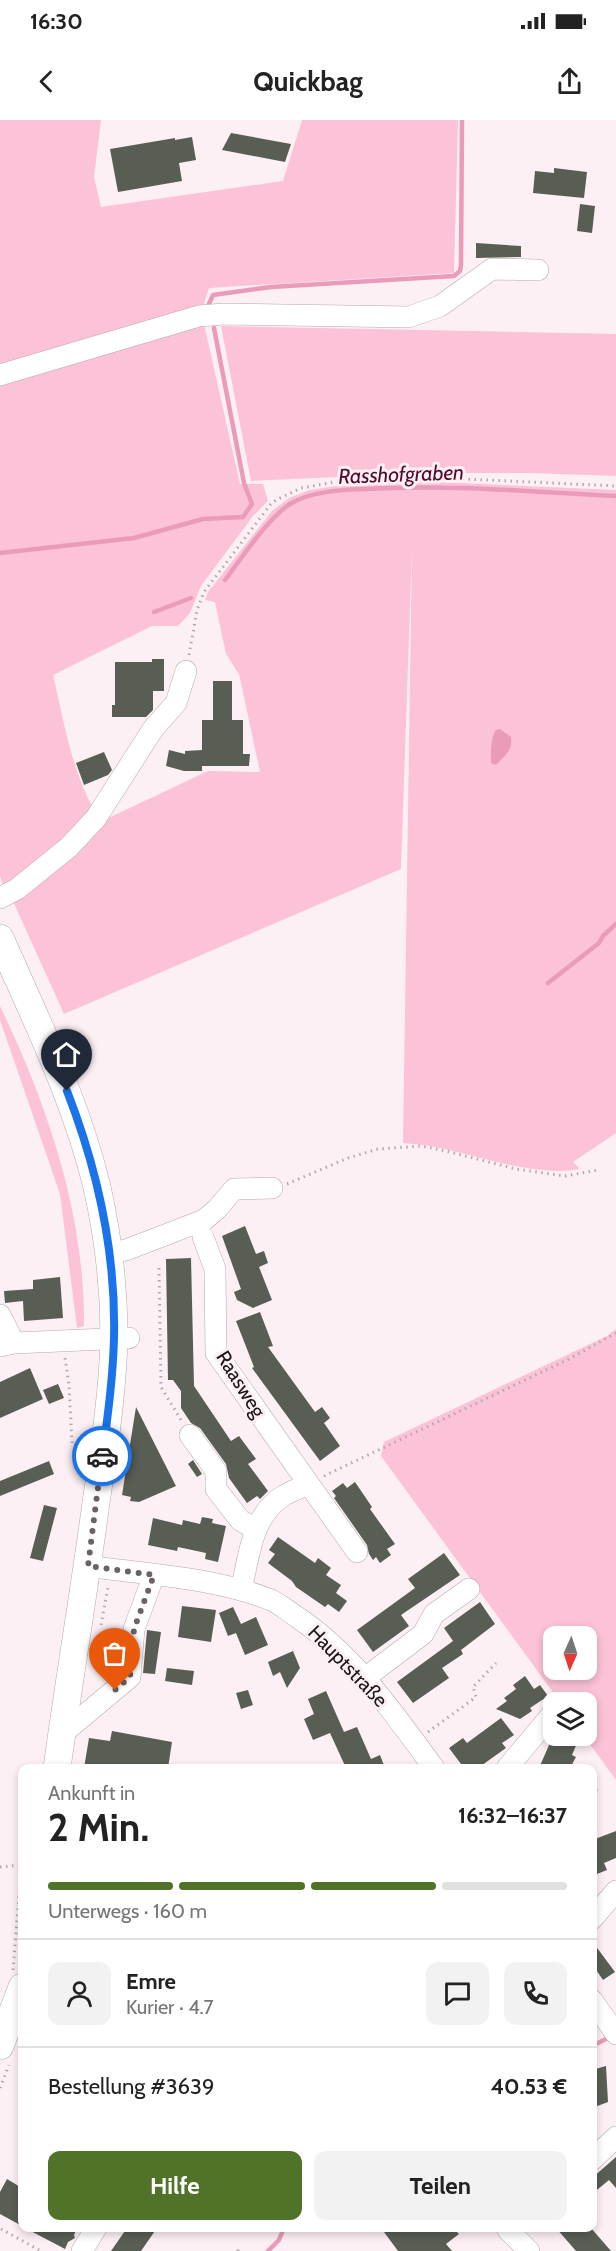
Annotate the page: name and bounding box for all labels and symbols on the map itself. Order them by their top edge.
water label: Rasshofgraben [338,459,464,489]
pin [41,1029,92,1091]
street label: Raasweg [211,1346,271,1423]
courier [72,1426,132,1486]
street label: Hauptstraße [303,1620,393,1712]
north arrow [543,1626,597,1680]
pin [89,1628,140,1690]

